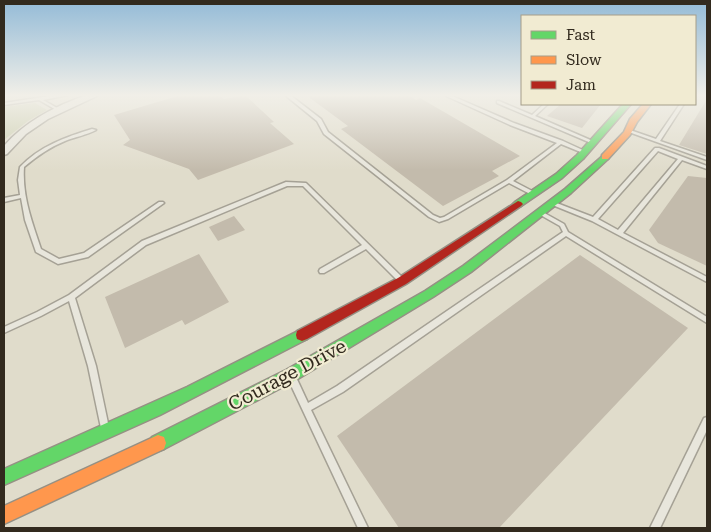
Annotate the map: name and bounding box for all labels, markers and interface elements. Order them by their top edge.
legend [521,15,696,105]
text: Fast [566,26,596,44]
text: Slow [566,51,602,69]
text: Jam [566,76,596,94]
street label: Courage Drive [224,334,350,416]

